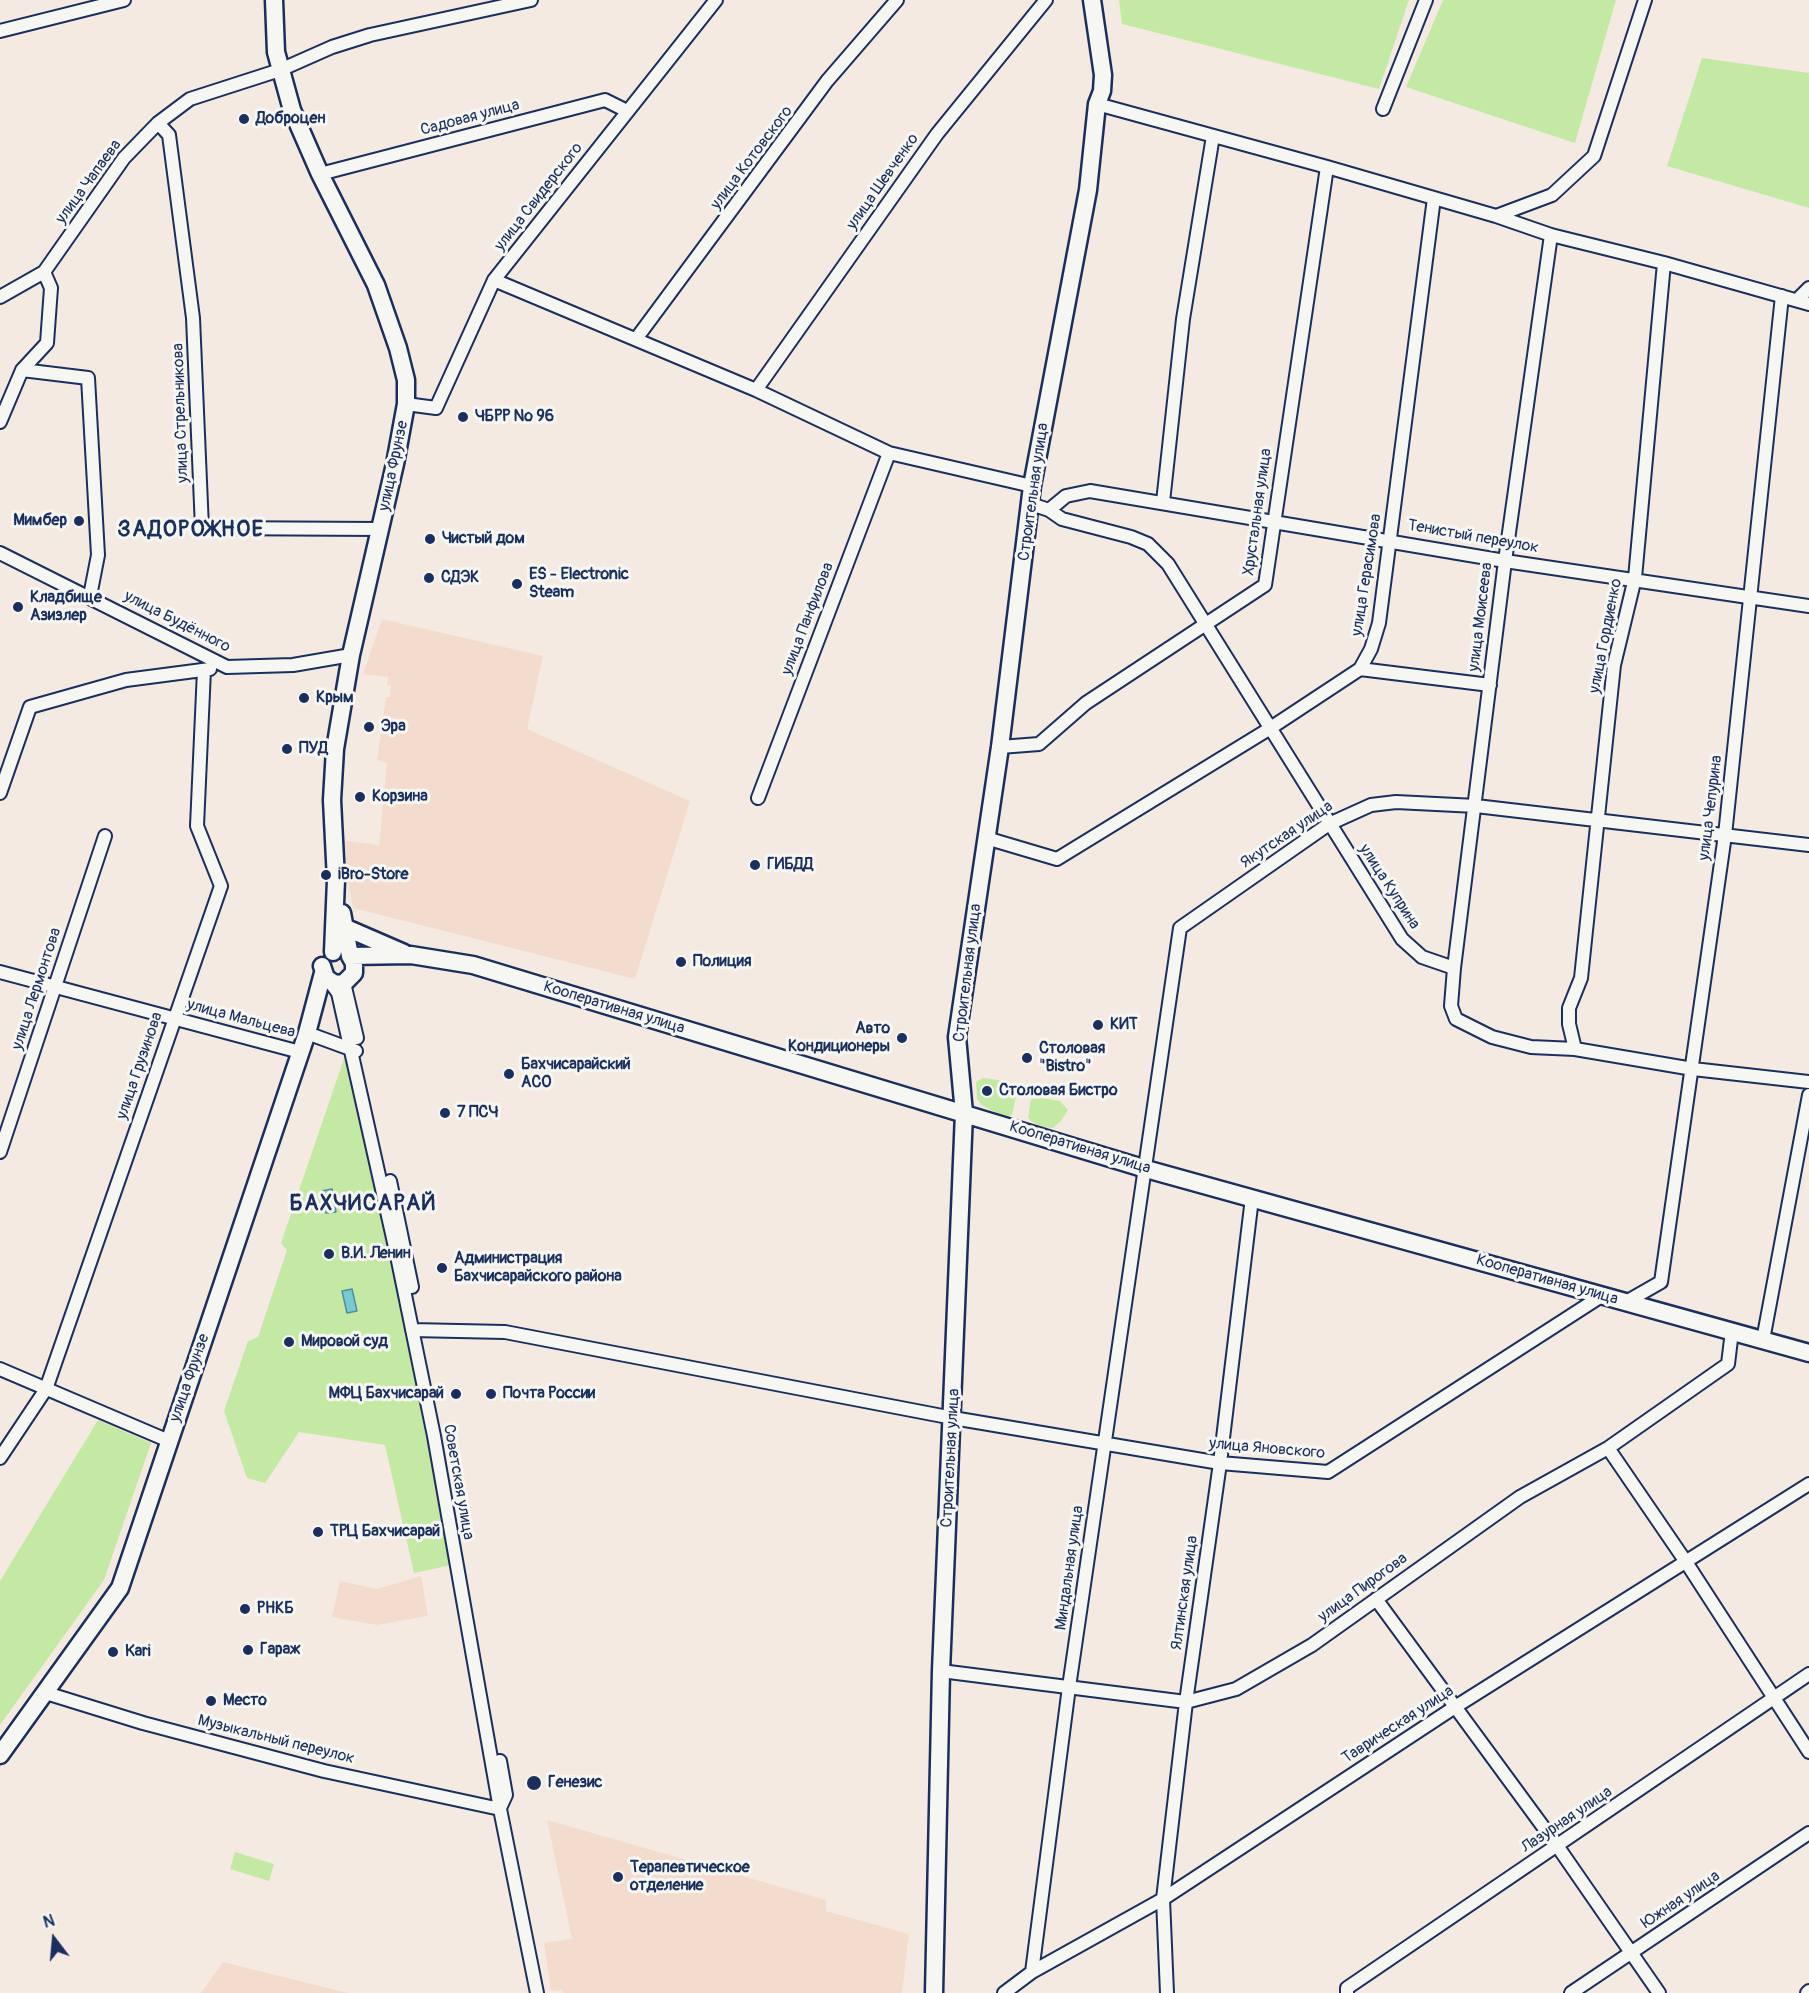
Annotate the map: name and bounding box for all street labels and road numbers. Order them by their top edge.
street label: Садовая улица [418,96,522,140]
street label: улица Котовского [707,102,797,214]
street label: улица Шевченко [843,130,923,234]
street label: улица Чапаева [52,136,126,228]
street label: улица Свидерского [491,139,587,255]
street label: улица Стрельникова [169,343,193,483]
street label: улица Фрунзе [375,419,413,513]
street label: Строительная улица [1015,422,1053,562]
street label: Хрустальная улица [1240,447,1276,577]
street label: улица Герасимова [1348,512,1386,638]
street label: Тенистый переулок [1406,516,1540,558]
street label: улица Панфилова [778,560,838,678]
street label: улица Моисеева [1465,561,1497,673]
street label: улица Гордиенко [1585,577,1627,695]
street label: улица Будённого [121,587,233,657]
street label: улица Чепурина [1695,754,1727,862]
street label: Якутская улица [1237,797,1337,873]
street label: улица Куприна [1354,841,1424,933]
street label: Строительная улица [950,903,986,1043]
street label: улица Лермонтова [8,925,66,1053]
street label: Кооперативная улица [541,977,687,1039]
street label: улица Мальцева [185,995,297,1043]
street label: улица Грузинова [113,1010,167,1122]
street label: Кооперативная улица [1007,1117,1153,1179]
street label: Кооперативная улица [1474,1251,1620,1309]
street label: улица Фрунзе [166,1331,214,1425]
street label: Строительная улица [938,1388,964,1528]
street label: Советская улица [438,1423,478,1541]
street label: улица Яновского [1208,1434,1326,1464]
street label: Миндальная улица [1052,1504,1088,1632]
street label: Ялтинская улица [1167,1534,1203,1652]
street label: улица Пирогова [1315,1549,1411,1627]
street label: Таврическая улица [1338,1682,1458,1768]
street label: Музыкальный переулок [196,1711,356,1769]
street label: Лазурная улица [1518,1783,1616,1857]
street label: Южная улица [1638,1867,1724,1933]

